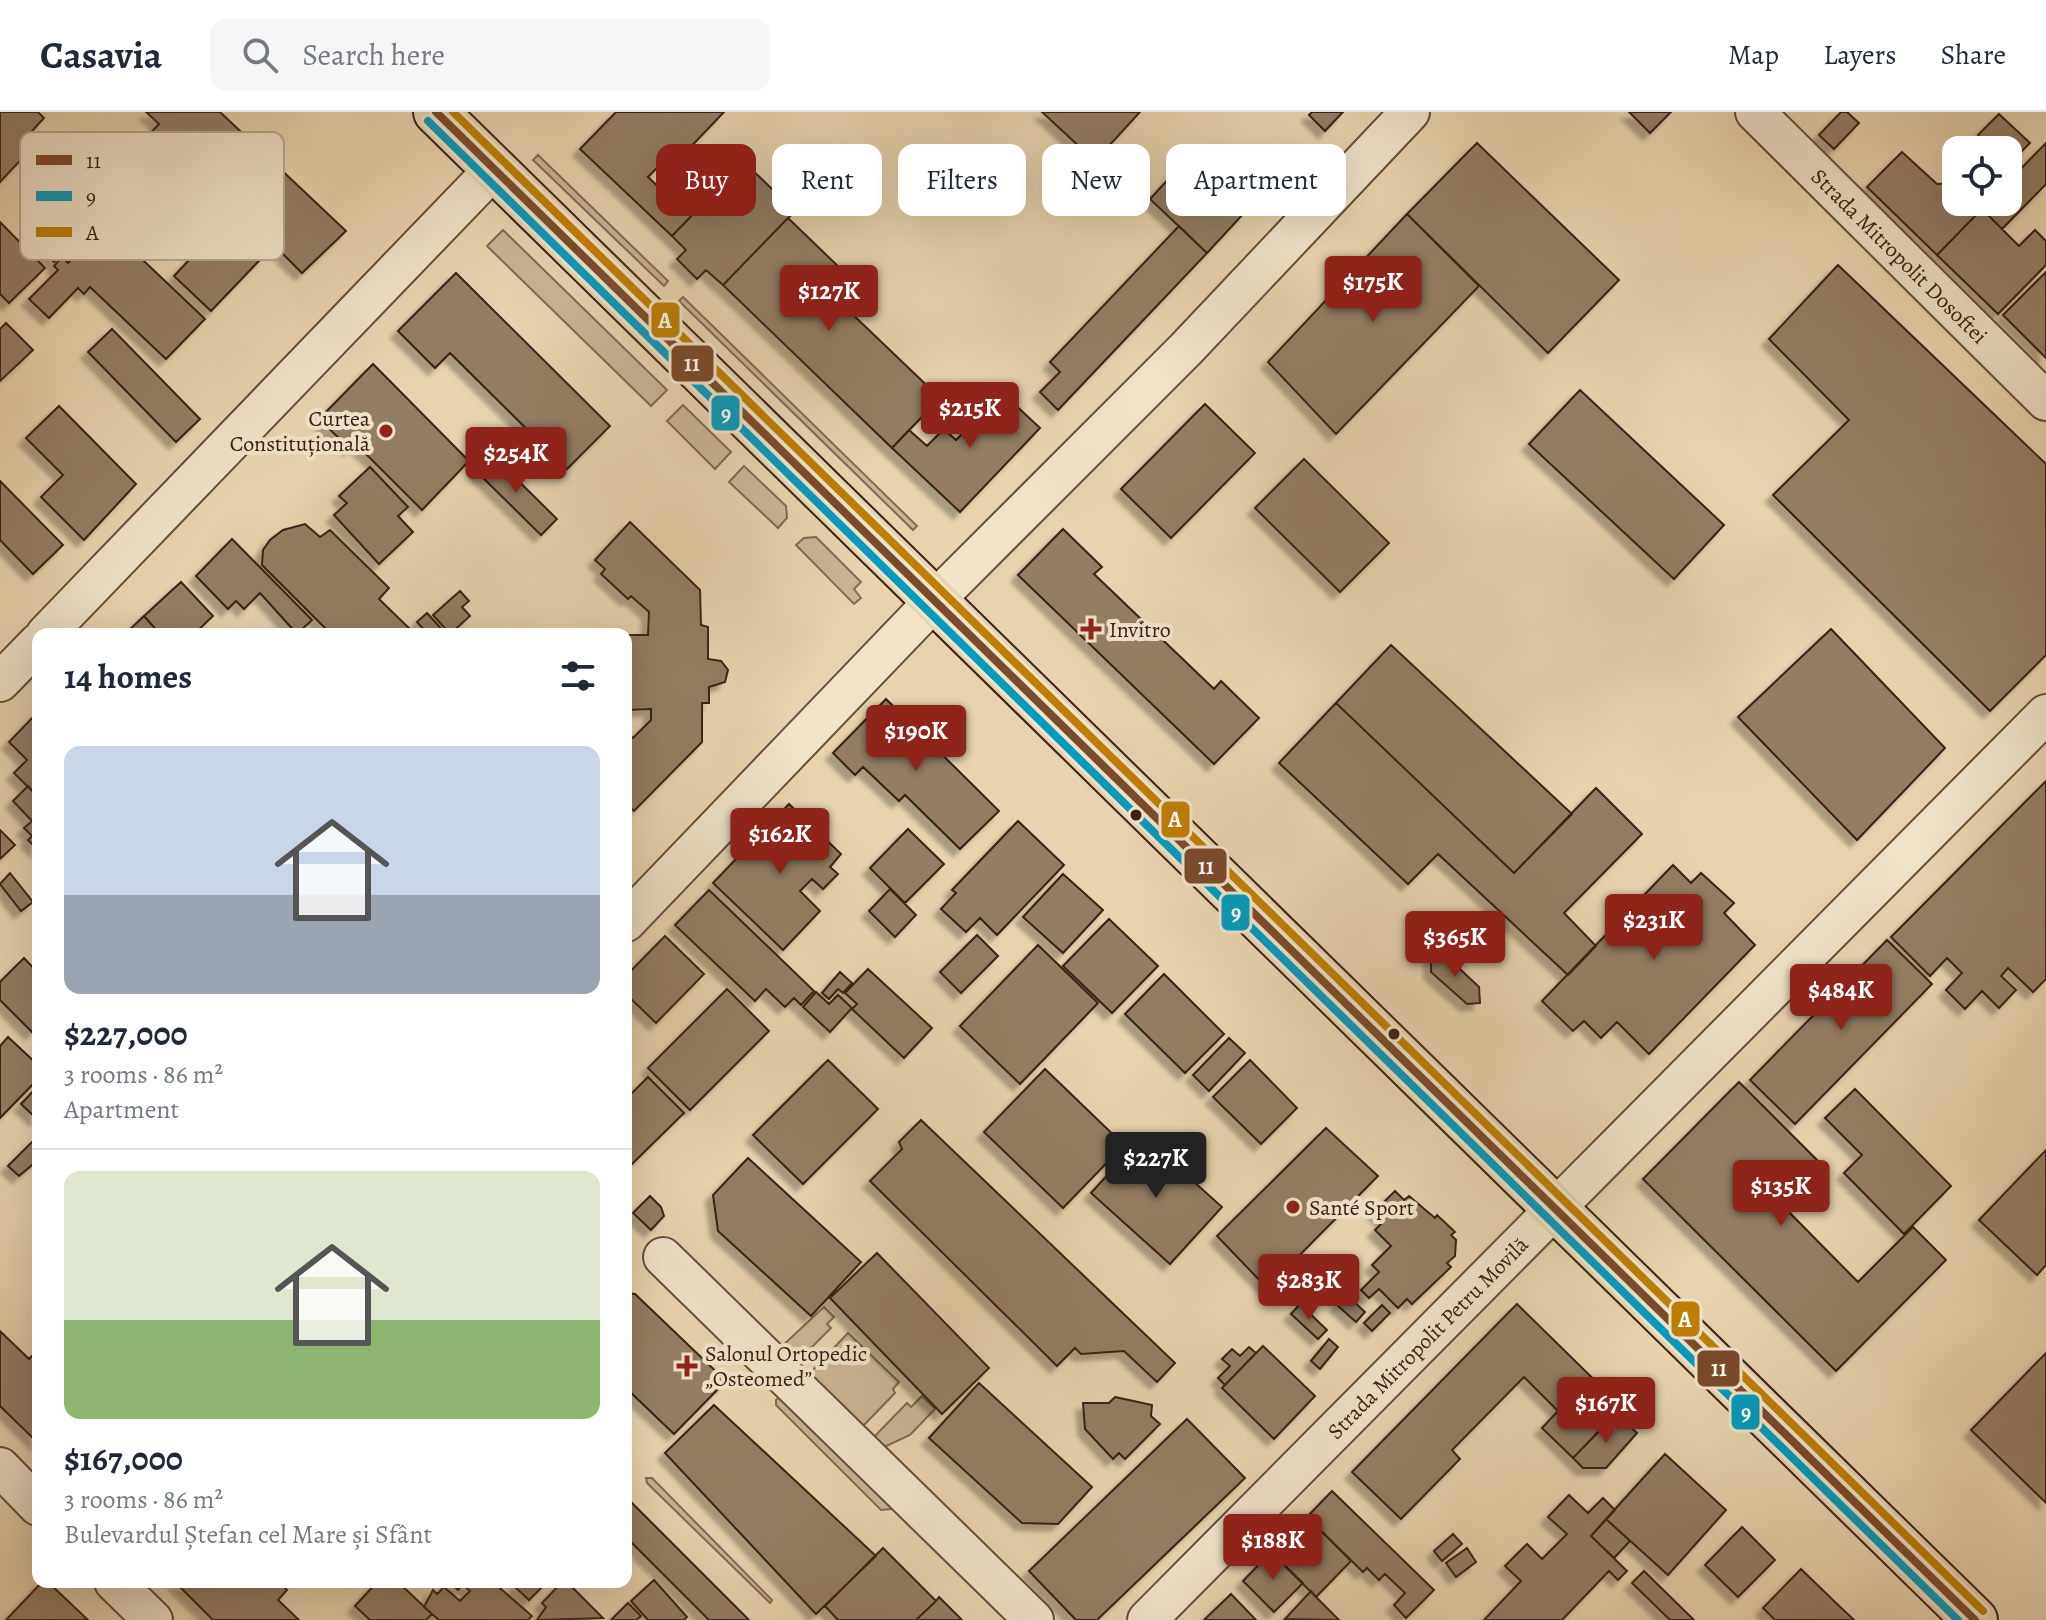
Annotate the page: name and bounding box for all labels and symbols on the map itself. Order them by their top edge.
legend [20,132,284,260]
text: 11 [86,146,101,176]
street label: Strada Mitropolit Dosoftei [1804,162,1994,351]
text: 9 [86,182,96,212]
text: A [85,218,100,248]
pin: $175K [1317,256,1429,324]
pin: $127K [773,265,885,333]
line badge: A [650,301,681,339]
text: A [657,306,672,336]
line badge: 11 [670,344,715,383]
text: 11 [684,349,700,379]
pin: $215K [914,382,1026,450]
line badge: 9 [710,394,741,432]
text: 9 [721,399,731,429]
place label: Curtea Constituțională [230,404,371,459]
marker: Curtea Constituțională [377,422,395,440]
pin: $254K [460,427,572,495]
place label: Invitro [1109,615,1171,645]
marker: Invitro [1080,618,1102,640]
pin: $190K [860,705,972,773]
line badge: A [1160,800,1191,839]
text: A [1167,805,1182,835]
unlabelled marker [1128,807,1144,823]
pin: $162K [724,808,836,876]
line badge: 11 [1183,847,1228,885]
text: 11 [1198,852,1214,882]
line badge: 9 [1220,893,1251,932]
pin: $231K [1598,894,1710,962]
text: 9 [1231,898,1241,928]
pin: $365K [1399,911,1511,979]
pin: $484K [1785,964,1897,1032]
unlabelled marker [1386,1026,1402,1042]
pin: $227K [1100,1132,1212,1200]
pin: $135K [1725,1160,1837,1228]
place label: Santé Sport [1309,1193,1414,1223]
marker: Santé Sport [1284,1198,1302,1216]
street label: Strada Mitropolit Petru Movilă [1321,1230,1536,1446]
pin: $283K [1253,1254,1365,1322]
line badge: A [1670,1300,1701,1338]
text: A [1677,1305,1692,1335]
place label: Salonul Ortopedic „Osteomed” [705,1339,867,1394]
line badge: 11 [1696,1349,1741,1388]
text: 11 [1711,1354,1727,1384]
marker: Salonul Ortopedic „Osteomed” [676,1355,698,1377]
pin: $167K [1550,1377,1662,1445]
line badge: 9 [1730,1393,1761,1431]
text: 9 [1741,1398,1751,1428]
pin: $188K [1217,1514,1329,1582]

